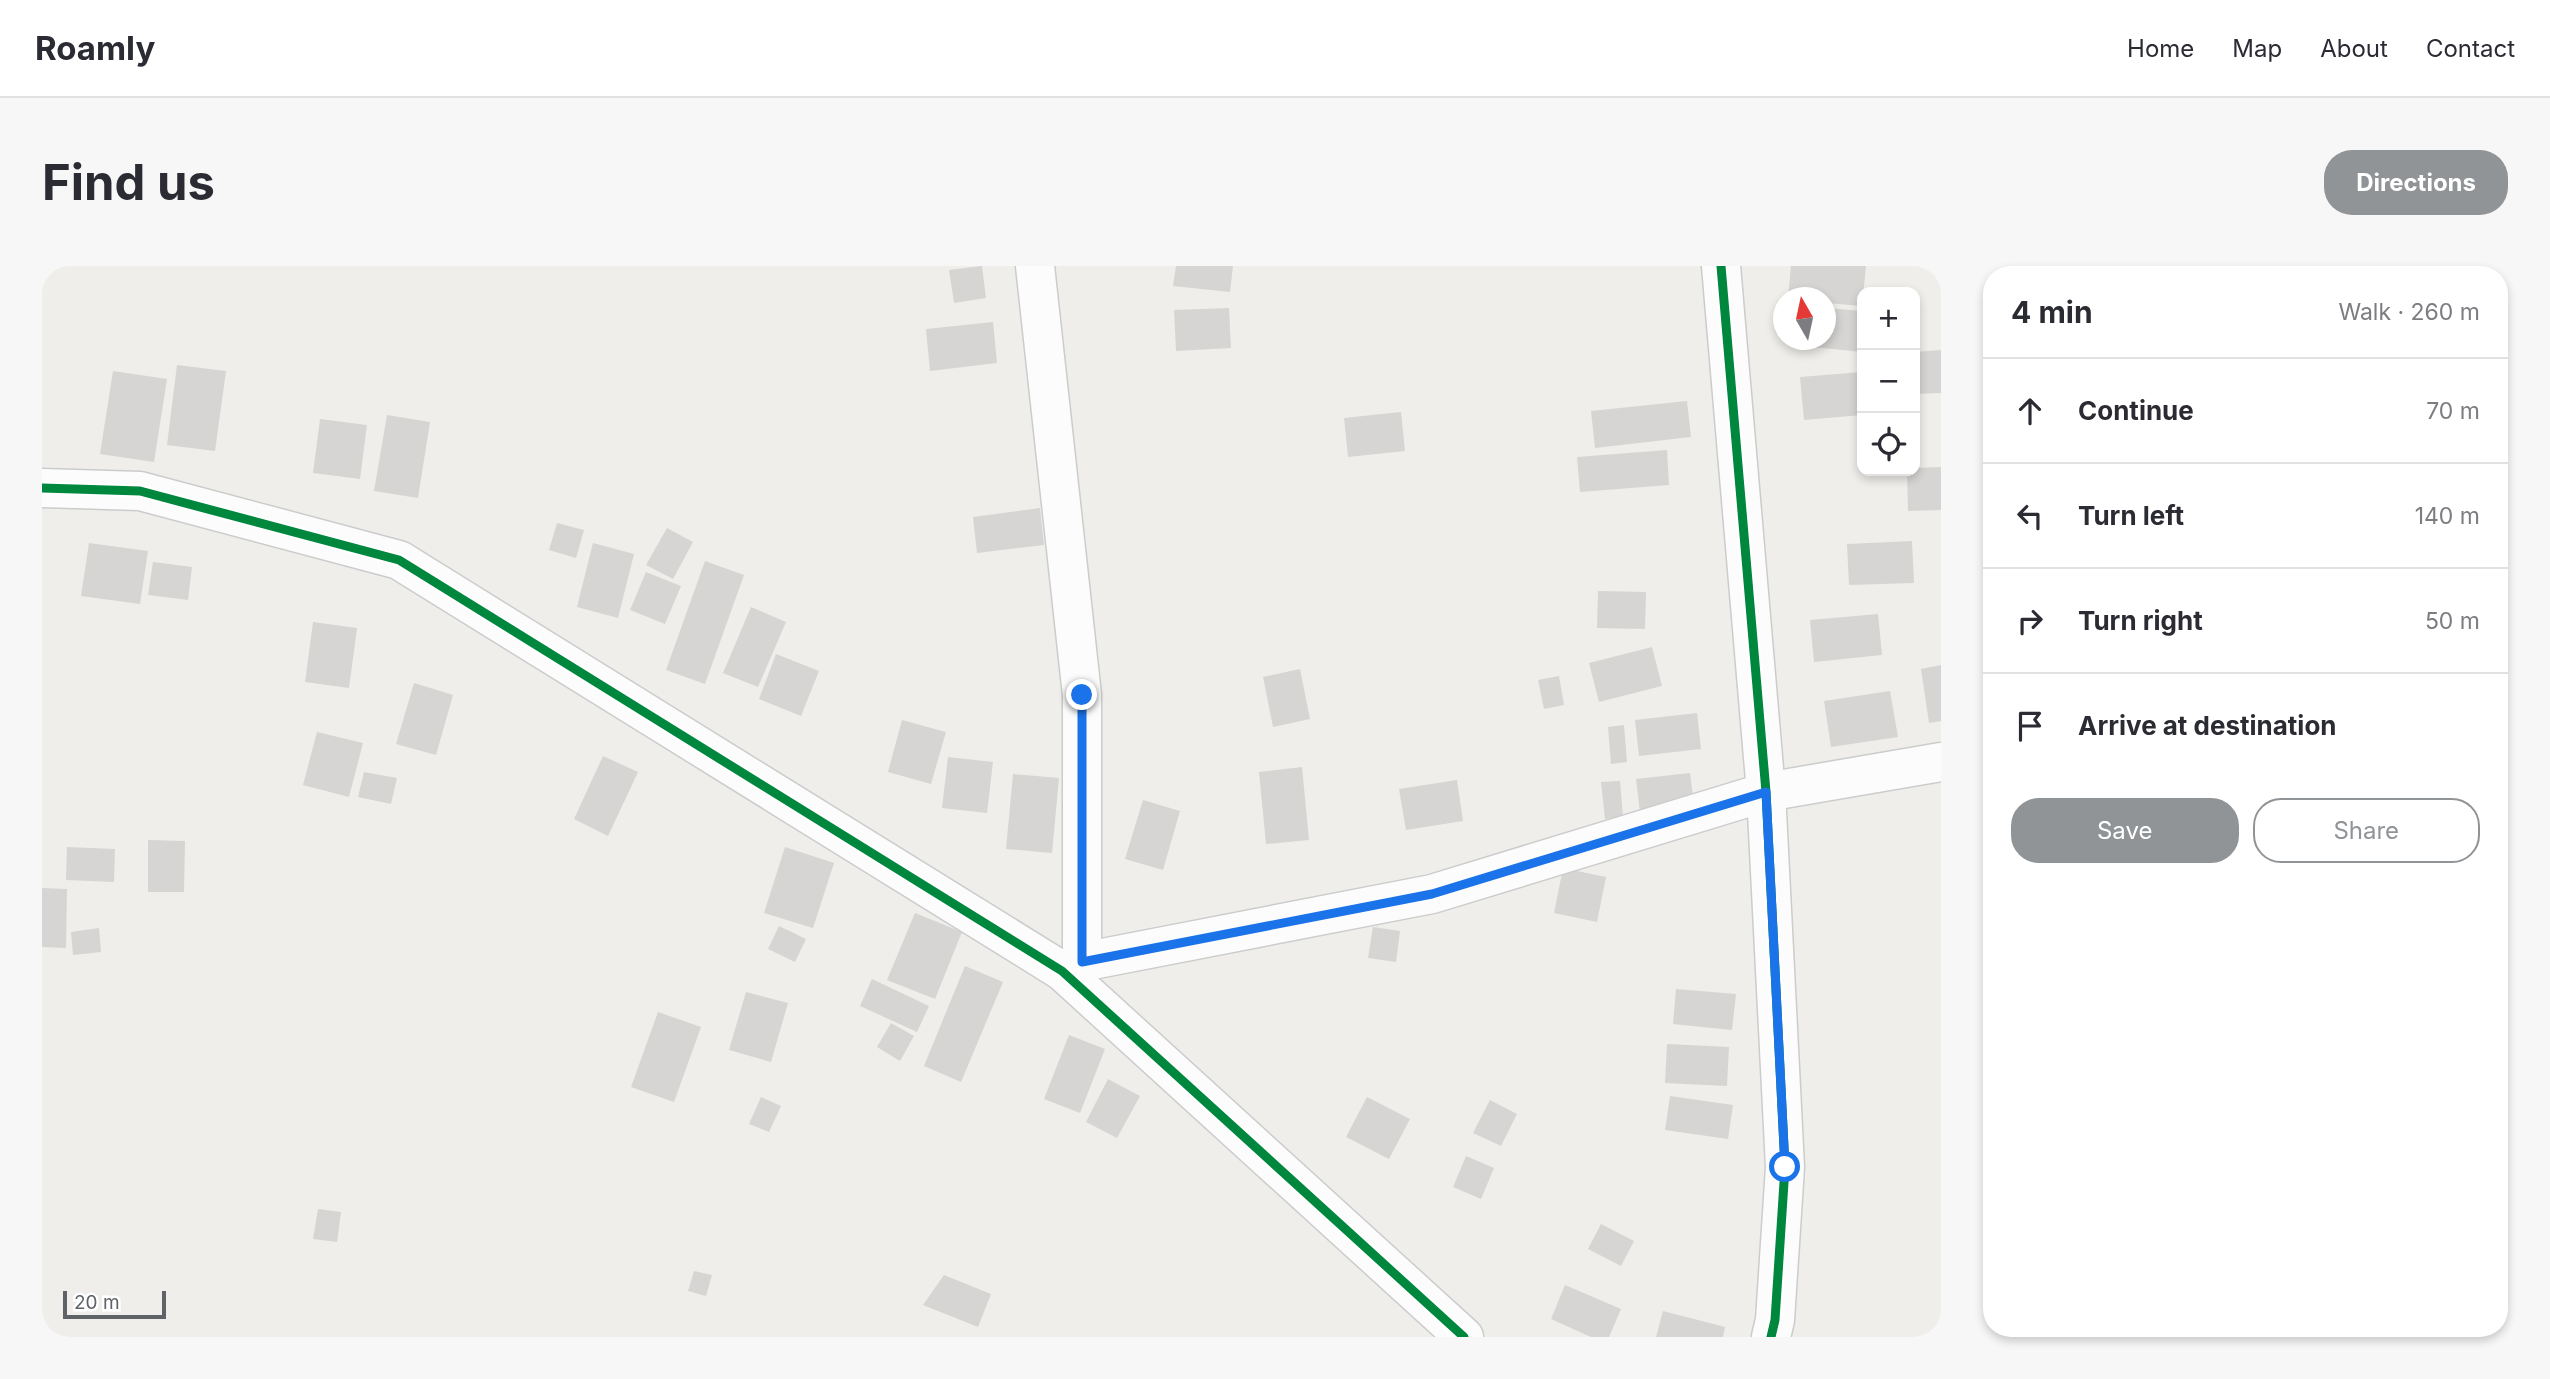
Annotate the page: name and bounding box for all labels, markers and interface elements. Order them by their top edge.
text: Roamly [35,28,155,68]
text: Home [2127,34,2194,63]
text: Map [2232,34,2282,63]
text: About [2320,34,2388,63]
text: Contact [2426,34,2515,63]
button: Directions [2324,150,2508,215]
text: Find us [42,153,215,212]
north arrow [1773,287,1836,350]
map controls [1857,287,1920,476]
button: + [1857,287,1920,350]
text: 4 min [2011,294,2093,330]
text: Walk · 260 m [2338,298,2480,326]
button: − [1857,350,1920,413]
icon: ahead [2011,392,2049,430]
text: Continue [2078,395,2194,426]
text: 70 m [2426,397,2480,425]
button: locate [1857,413,1920,476]
icon: left [2011,497,2049,535]
text: Turn left [2078,500,2184,531]
text: 140 m [2415,502,2480,530]
icon: right [2011,602,2049,640]
text: Turn right [2078,605,2203,636]
text: 50 m [2425,607,2480,635]
route end [1066,679,1097,710]
icon: arrive [2011,707,2049,745]
text: Arrive at destination [2078,710,2337,741]
button: Save [2011,798,2239,863]
button: Share [2253,798,2480,863]
route start [1769,1151,1800,1182]
scale bar [63,1288,166,1320]
text: 20 m [74,1291,120,1314]

